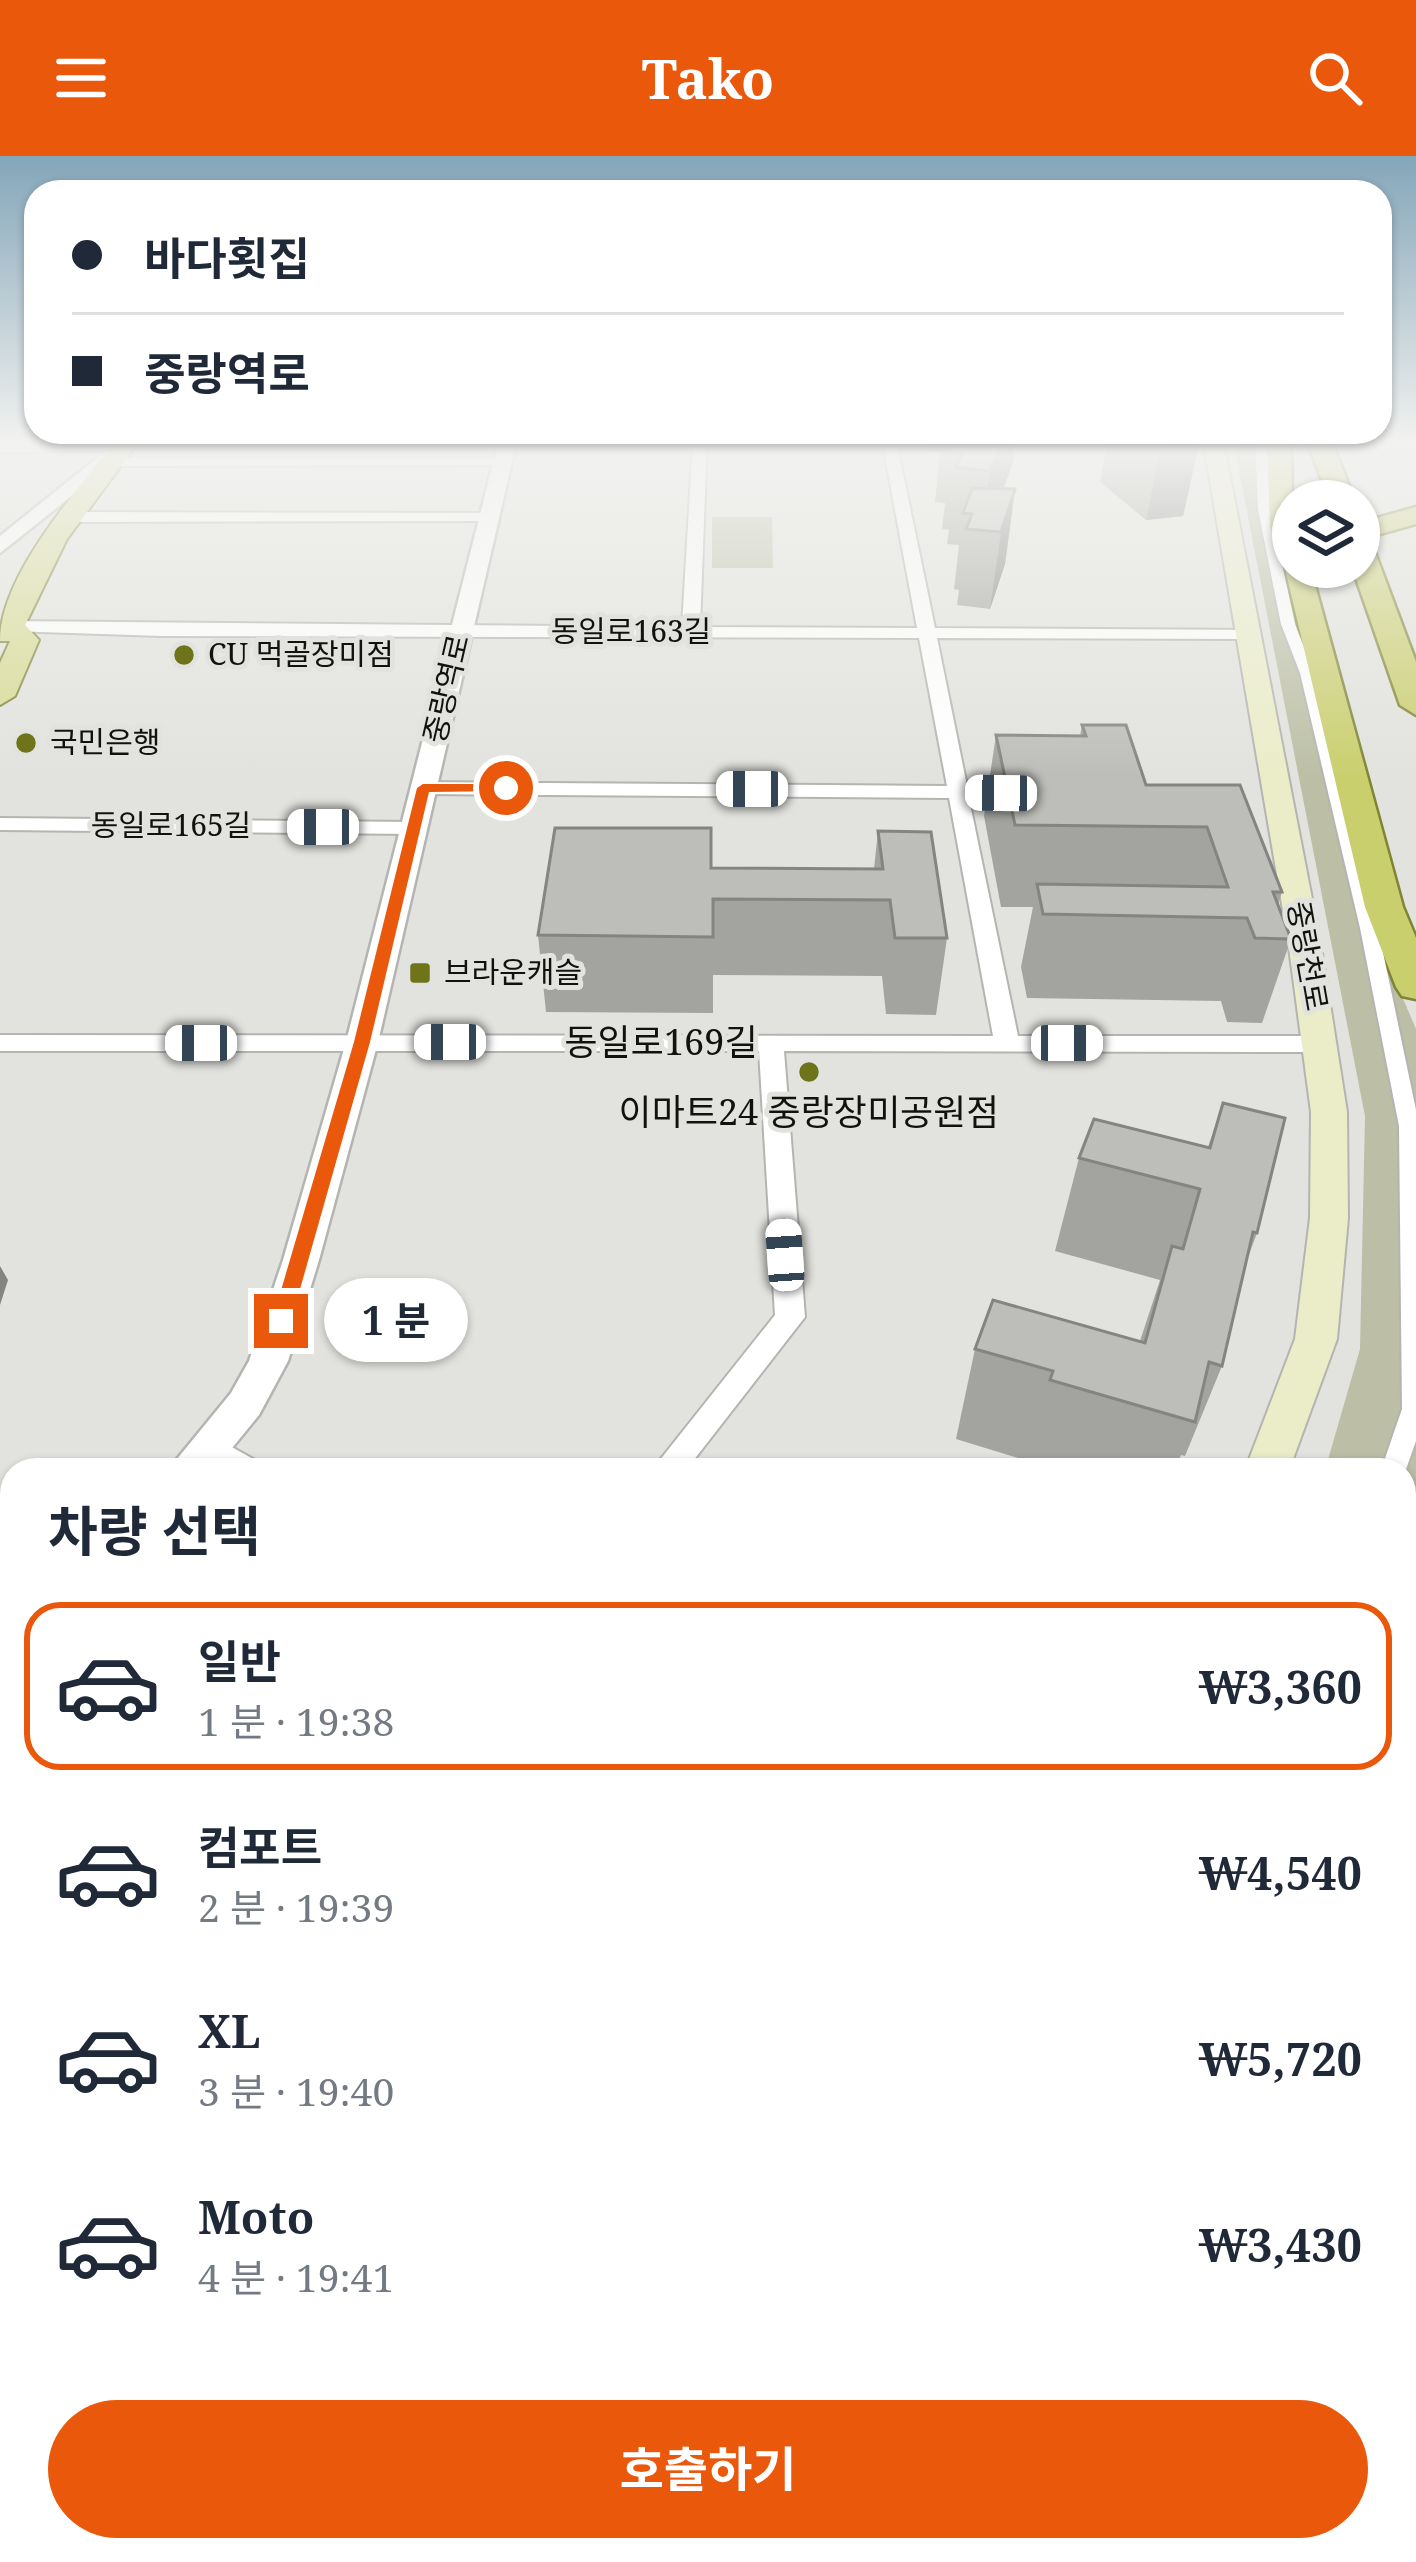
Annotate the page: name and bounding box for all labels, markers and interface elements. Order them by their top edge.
text: Tako [642,41,774,115]
icon: menu [48,45,114,111]
icon: search [1302,45,1368,111]
text: 바다횟집 [144,227,310,288]
text: 중랑역로 [144,342,310,403]
map controls [1272,480,1380,588]
button: layers [1272,480,1380,588]
street label: 동일로163길 [551,610,711,651]
street label: 중랑역로 [413,630,478,747]
place label: CU 먹골장미점 [208,633,394,674]
marker: CU 먹골장미점 [171,642,197,668]
place label: 국민은행 [50,721,160,762]
marker: 국민은행 [13,730,39,756]
route start [479,761,533,815]
car [716,771,788,807]
car [965,774,1037,812]
street label: 동일로165길 [91,804,251,845]
car [287,809,359,845]
street label: 중랑천로 [1279,898,1338,1014]
place label: 브라운캐슬 [444,951,582,992]
marker: 브라운캐슬 [407,960,433,986]
street label: 동일로169길 [565,1017,757,1066]
car [414,1024,486,1060]
car [165,1025,237,1061]
car [1031,1025,1103,1061]
marker: 이마트24 중랑장미공원점 [796,1059,822,1085]
place label: 이마트24 중랑장미공원점 [619,1087,999,1136]
car [765,1218,805,1292]
callout: 1 분 [323,1279,467,1363]
text: 1 분 [362,1293,430,1346]
route end [254,1294,308,1348]
text: 차량 선택 [48,1493,261,1567]
text: 일반 [198,1630,281,1691]
icon: car [54,1632,162,1740]
text: ₩3,360 [1199,1656,1362,1717]
text: 1 분 · 19:38 [198,1694,394,1747]
text: 컴포트 [198,1816,322,1877]
icon: car [54,1818,162,1926]
text: ₩4,540 [1199,1842,1362,1903]
text: 2 분 · 19:39 [198,1880,394,1933]
text: XL [198,2000,260,2061]
icon: car [54,2004,162,2112]
text: ₩5,720 [1199,2028,1362,2089]
text: 3 분 · 19:40 [198,2064,394,2117]
text: Moto [198,2186,314,2247]
icon: car [54,2190,162,2298]
text: ₩3,430 [1199,2214,1362,2275]
text: 4 분 · 19:41 [198,2250,394,2303]
button: 호출하기 [48,2400,1368,2538]

